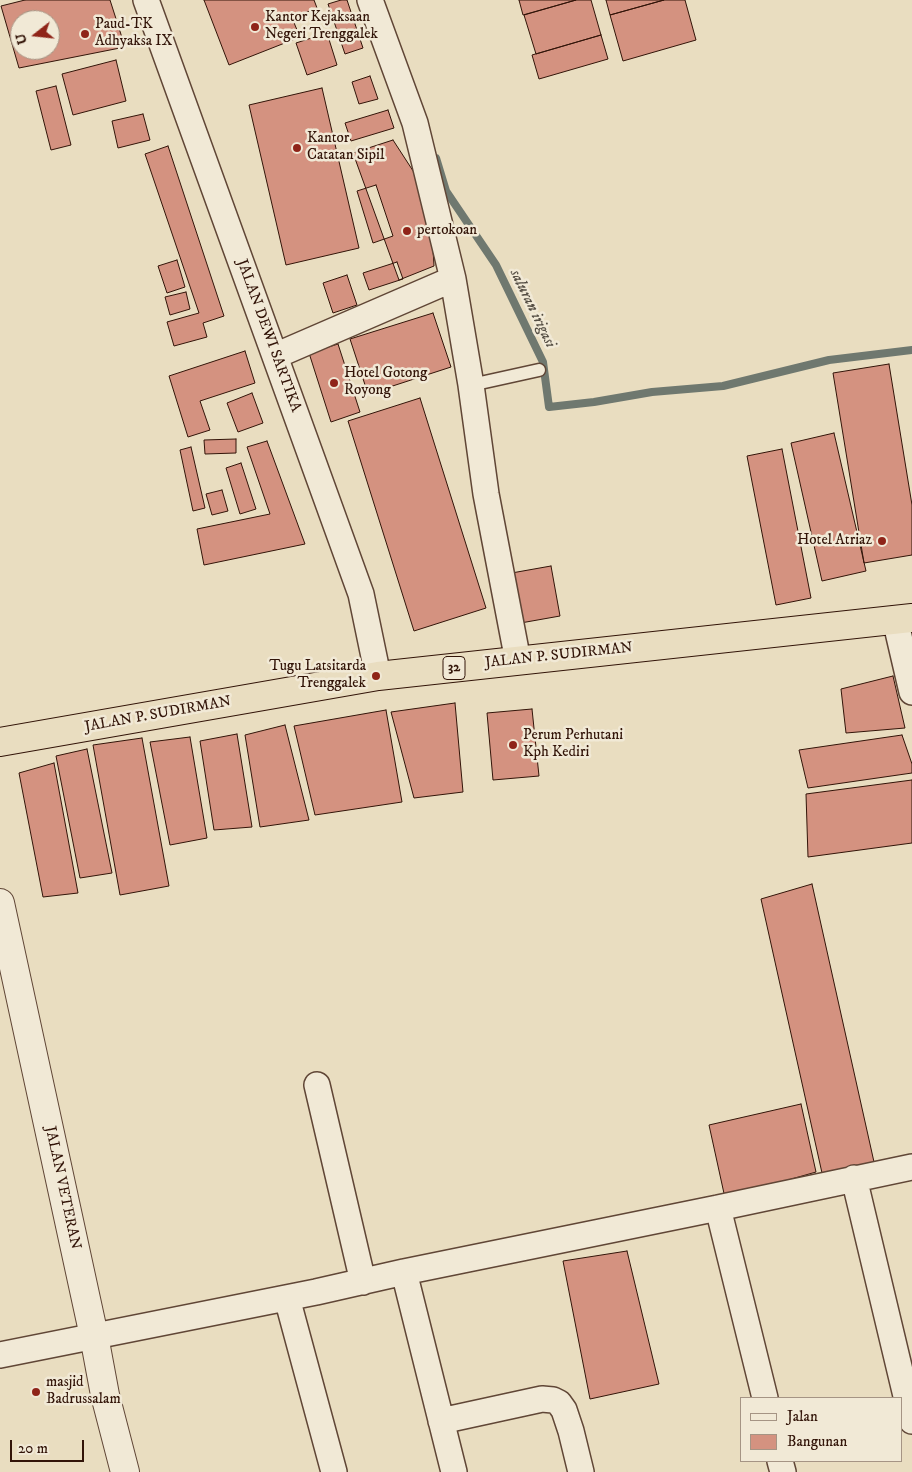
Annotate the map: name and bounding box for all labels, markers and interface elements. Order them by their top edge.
place label: Kantor Kejaksaan Negeri Trenggalek [265,9,378,44]
north arrow [10,10,60,60]
place label: Paud-TK Adhyaksa IX [95,16,172,51]
marker: Kantor Kejaksaan Negeri Trenggalek [249,21,261,33]
marker: Paud-TK Adhyaksa IX [79,28,91,40]
text: U [11,31,32,47]
place label: Kantor Catatan Sipil [307,130,384,165]
marker: Kantor Catatan Sipil [291,142,303,154]
place label: pertokoan [417,222,477,240]
marker: pertokoan [401,225,413,237]
street label: JALAN DEWI SARTIKA [232,257,304,415]
water label: saluran irigasi [505,267,559,351]
place label: Hotel Gotong Royong [344,365,427,400]
marker: Hotel Gotong Royong [328,377,340,389]
place label: Hotel Atriaz [797,532,872,550]
marker: Hotel Atriaz [876,535,888,547]
street label: JALAN P. SUDIRMAN [484,639,634,673]
road number: 32 [443,656,465,680]
place label: Tugu Latsitarda Trenggalek [269,658,366,693]
marker: Tugu Latsitarda Trenggalek [370,670,382,682]
street label: JALAN P. SUDIRMAN [83,693,233,737]
place label: Perum Perhutani Kph Kediri [523,727,623,762]
marker: Perum Perhutani Kph Kediri [507,739,519,751]
street label: JALAN VETERAN [40,1125,84,1251]
place label: masjid Badrussalam [46,1374,121,1409]
marker: masjid Badrussalam [30,1386,42,1398]
legend [740,1397,902,1462]
text: Jalan [787,1407,818,1426]
scale bar [12,1430,86,1462]
text: Bangunan [787,1432,847,1451]
text: 20 m [18,1439,48,1458]

